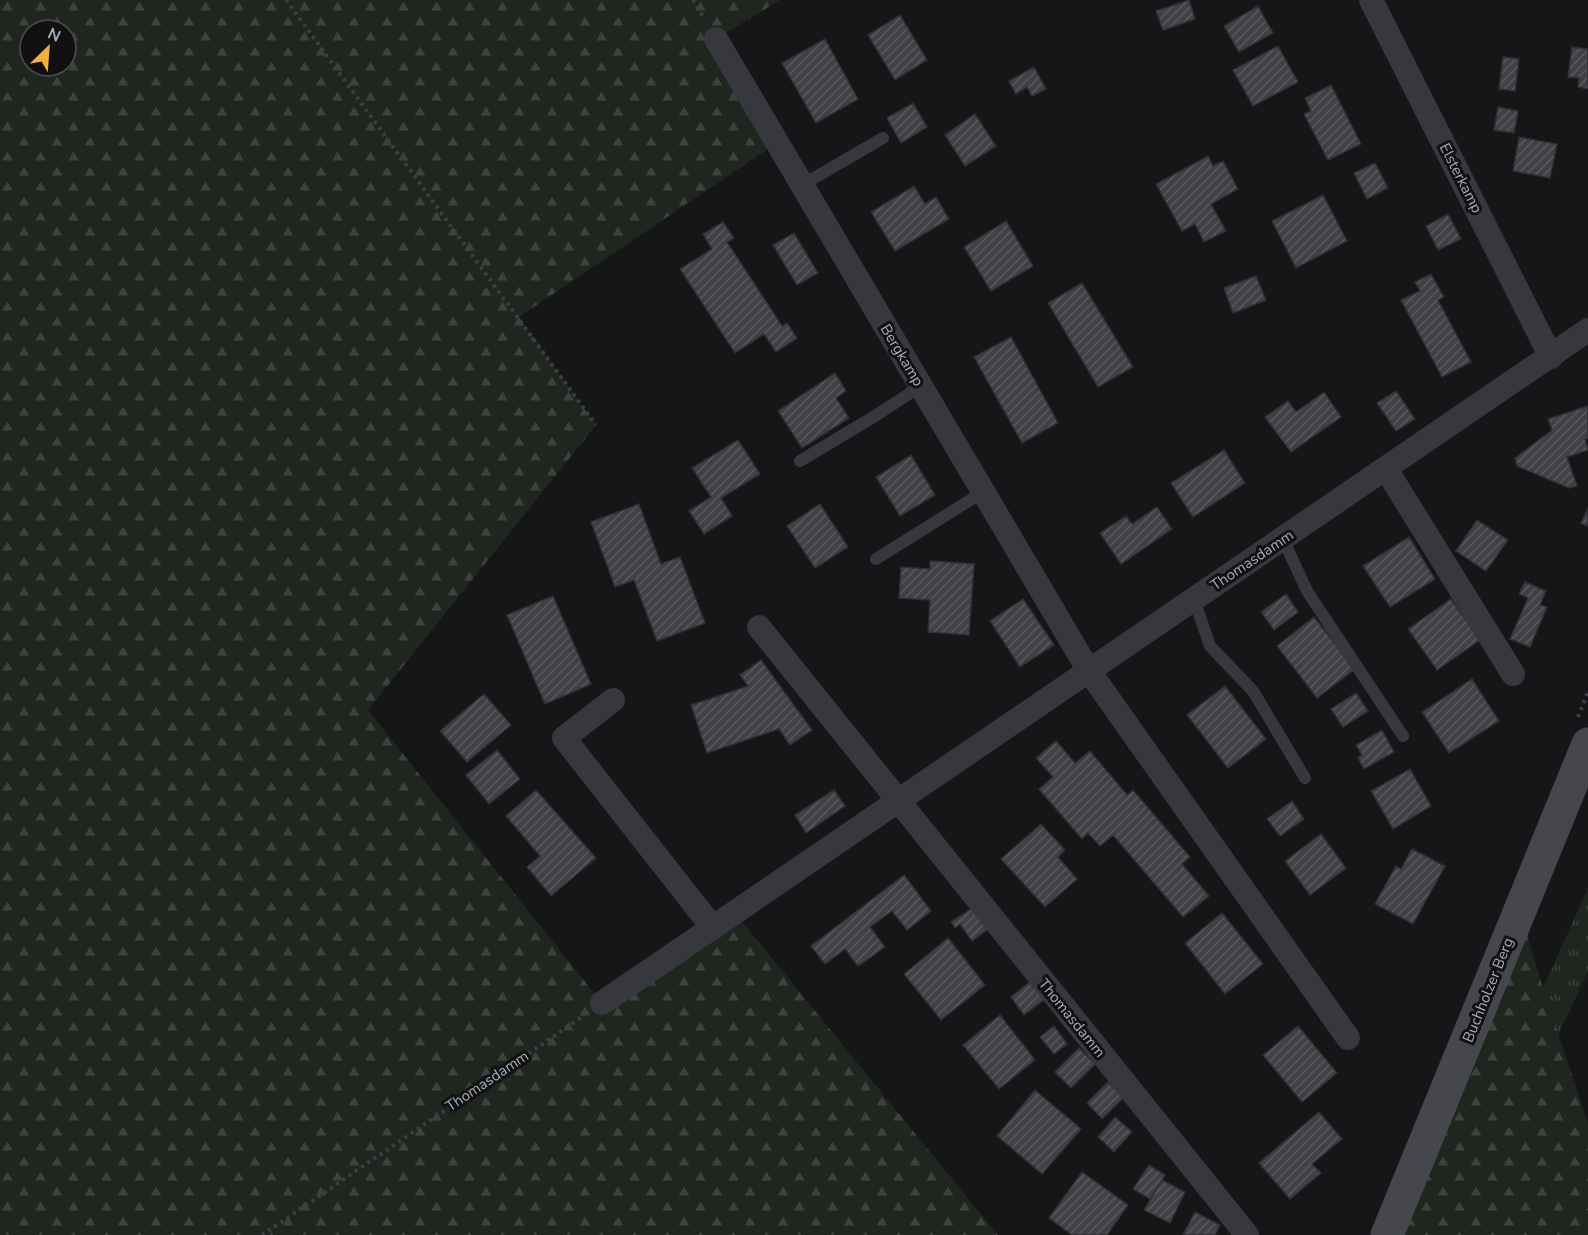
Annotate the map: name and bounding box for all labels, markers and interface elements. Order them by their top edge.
north arrow [18,18,78,78]
text: N [44,23,64,48]
street label: Elsterkamp [1435,140,1487,217]
street label: Bergkamp [876,320,929,390]
street label: Thomasdamm [1206,525,1298,595]
street label: Buchholzer Berg [1458,935,1518,1045]
street label: Thomasdamm [1034,974,1110,1062]
street label: Thomasdamm [441,1046,533,1116]

